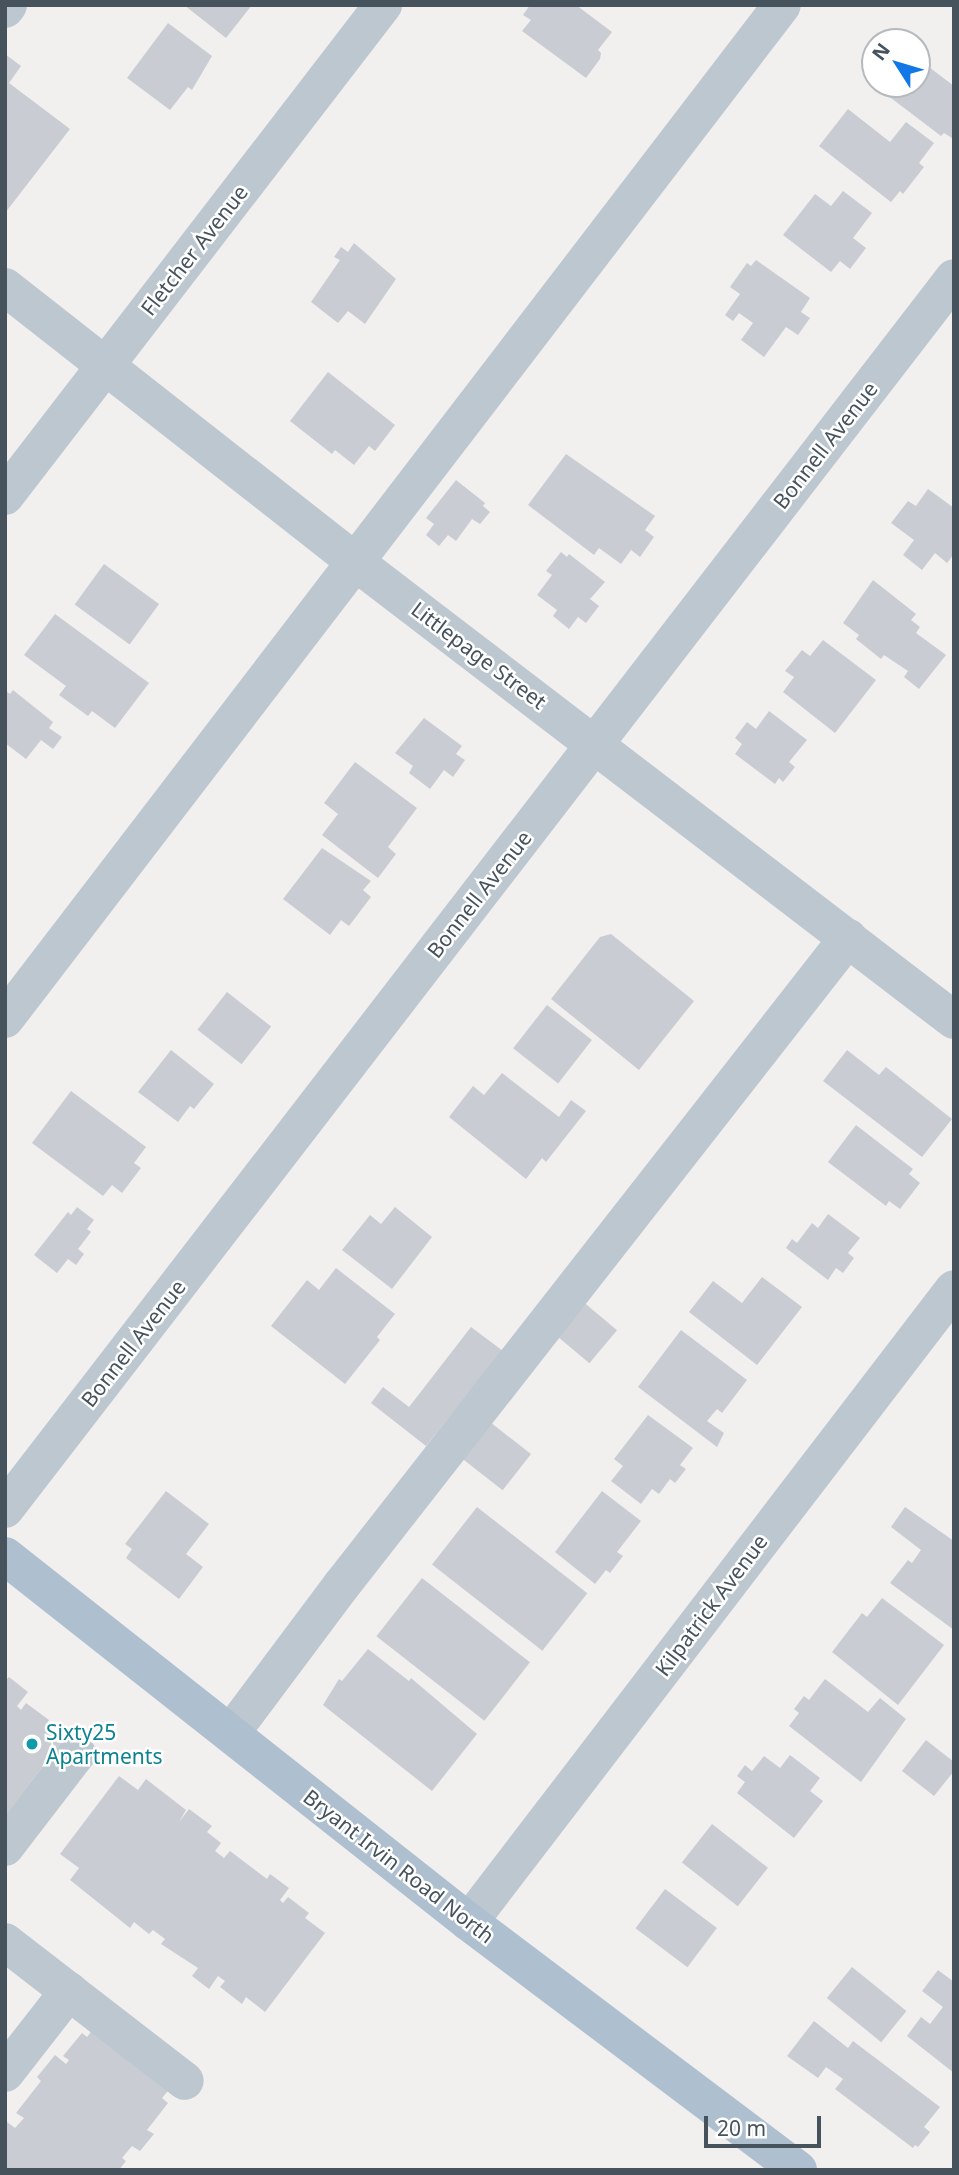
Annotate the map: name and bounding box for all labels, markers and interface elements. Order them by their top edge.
north arrow [861,28,931,98]
text: N [866,38,896,66]
street label: Fletcher Avenue [135,180,253,320]
street label: Bonnell Avenue [768,376,882,514]
street label: Littlepage Street [407,596,551,714]
street label: Bonnell Avenue [422,825,536,963]
street label: Bonnell Avenue [76,1274,190,1412]
street label: Kilpatrick Avenue [650,1529,772,1681]
place label: Sixty25 Apartments [46,1719,162,1769]
marker: Sixty25 Apartments [24,1736,40,1752]
street label: Bryant Irvin Road North [299,1784,499,1948]
scale bar [707,2102,824,2146]
text: 20 m [717,2114,766,2142]

